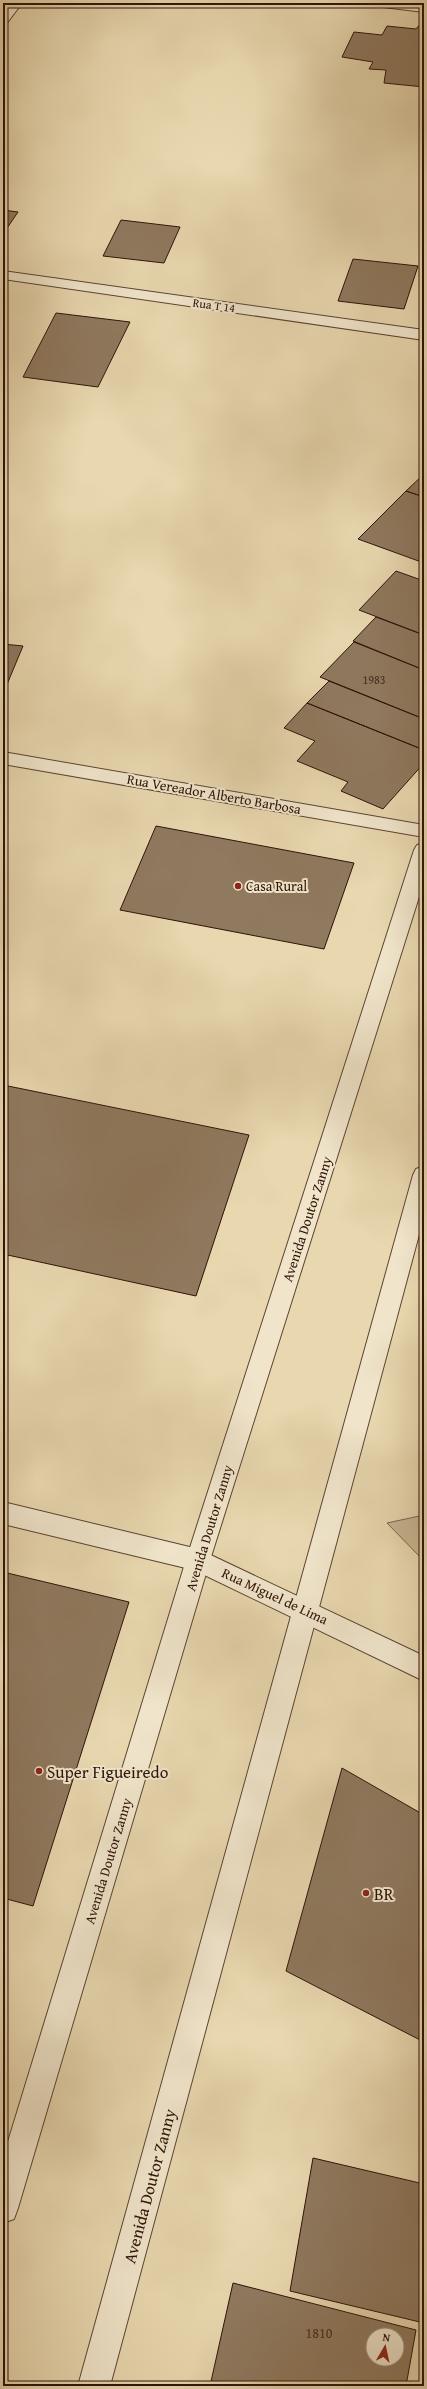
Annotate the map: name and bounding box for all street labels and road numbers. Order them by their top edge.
street label: Rua T 14 [192,294,237,316]
street label: Rua Vereador Alberto Barbosa [125,769,303,819]
street label: Avenida Doutor Zanny [277,1154,337,1284]
street label: Avenida Doutor Zanny [180,1462,238,1594]
street label: Rua Miguel de Lima [219,1563,332,1629]
street label: Avenida Doutor Zanny [79,1795,137,1927]
street label: Avenida Doutor Zanny [116,2105,182,2266]

